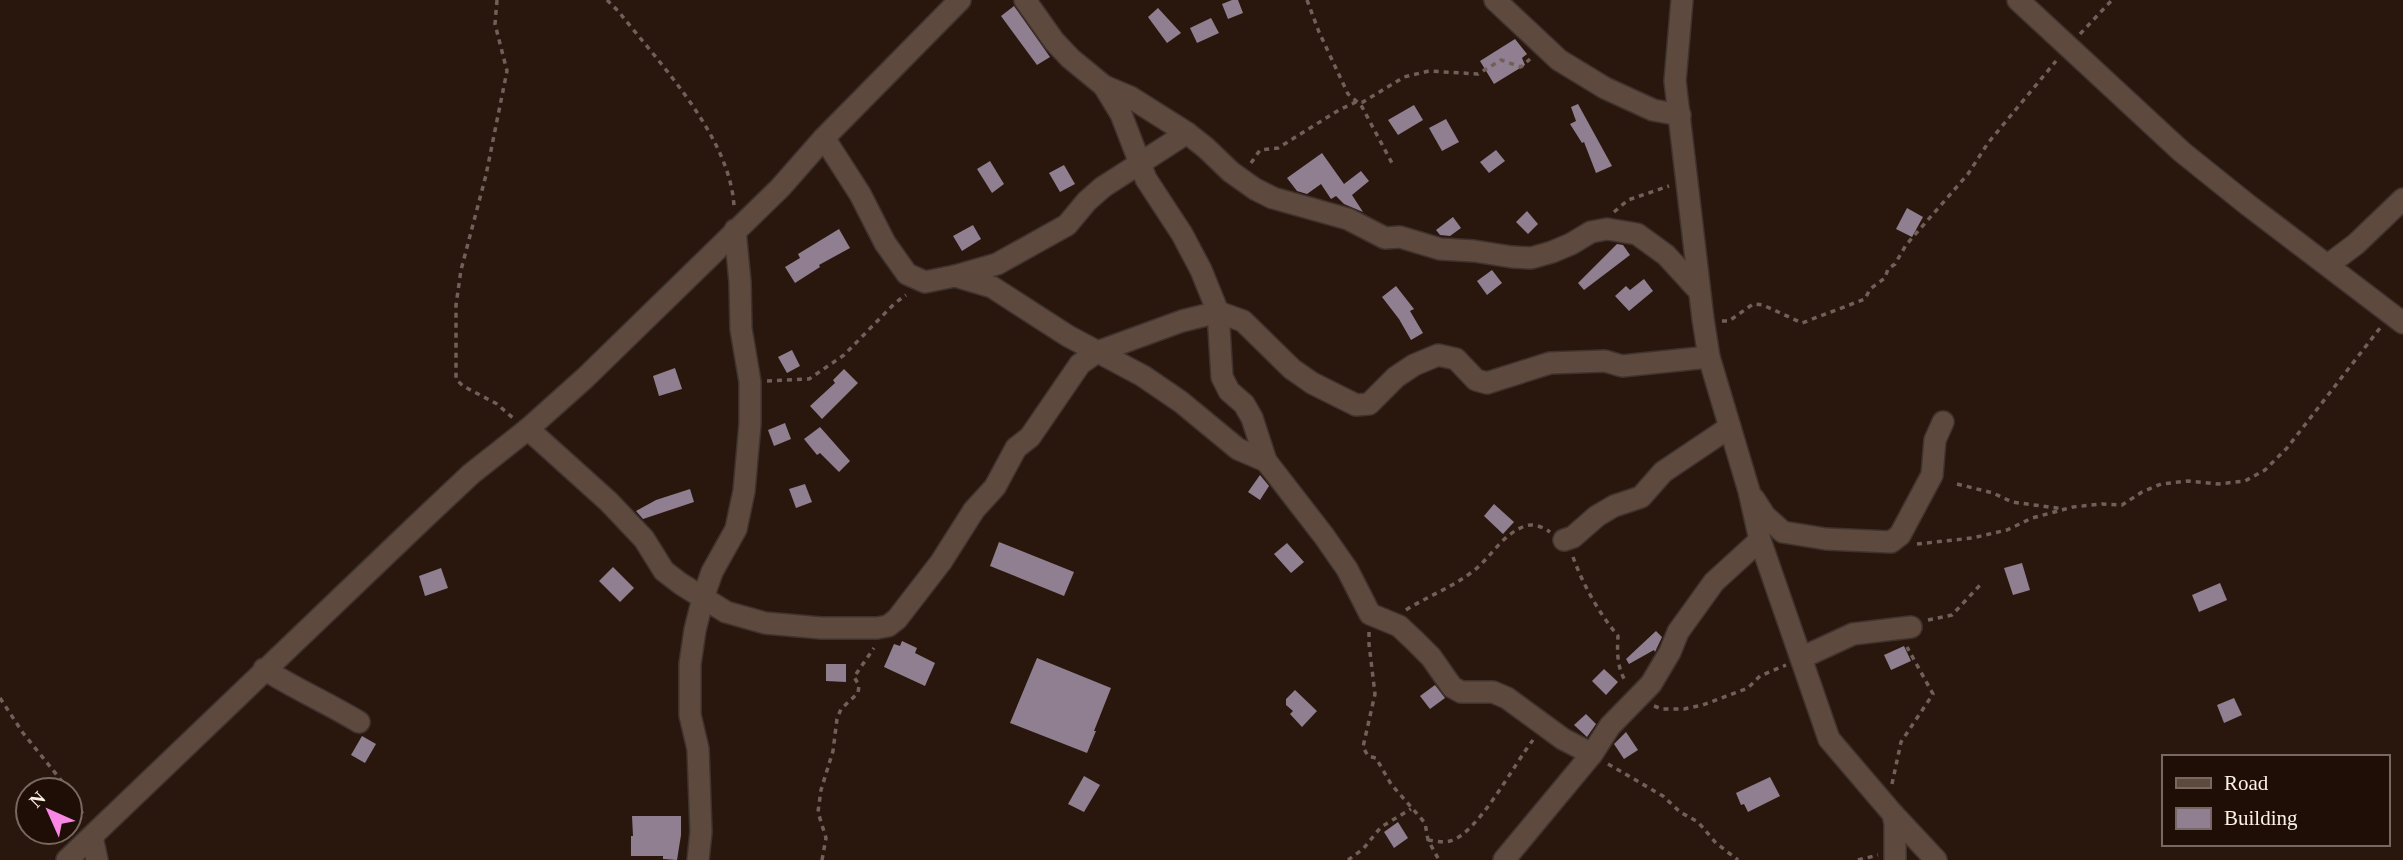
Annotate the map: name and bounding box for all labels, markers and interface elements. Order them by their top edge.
legend [2162,755,2389,846]
text: Road [2224,771,2269,795]
north arrow [14,776,84,846]
text: N [25,787,50,812]
text: Building [2224,806,2298,830]

